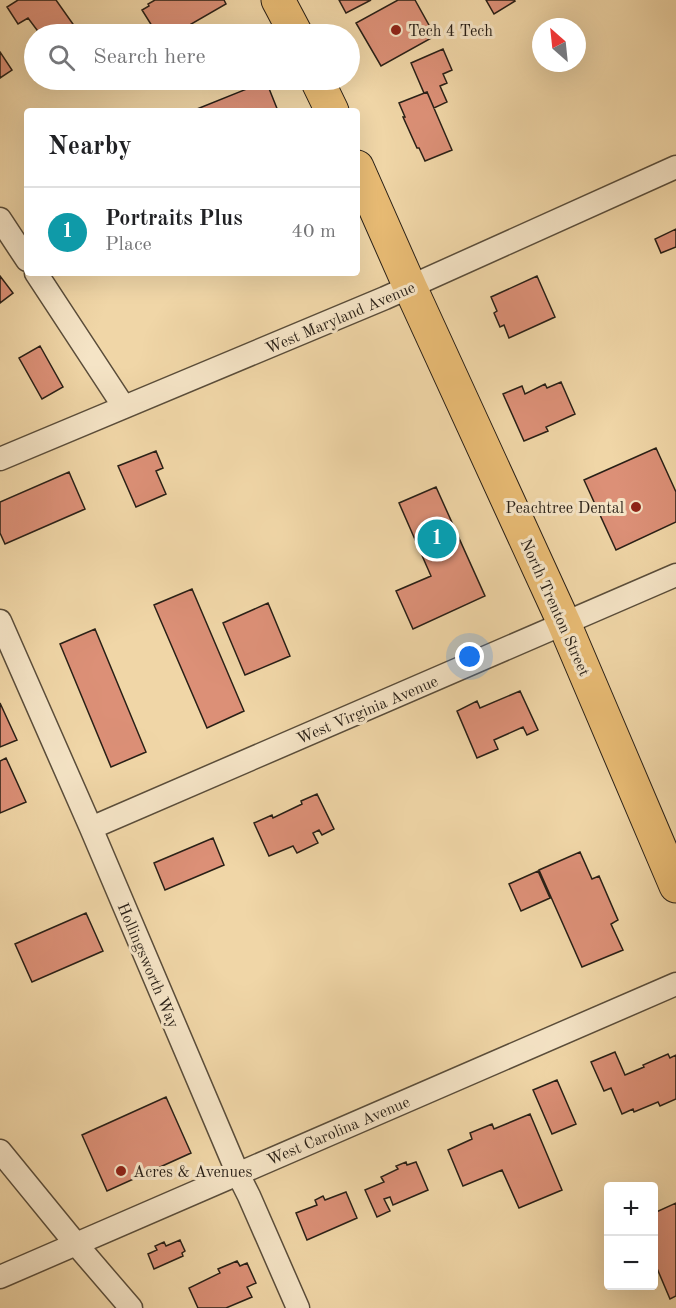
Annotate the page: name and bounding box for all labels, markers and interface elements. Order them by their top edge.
north arrow [532,18,586,72]
marker: Tech 4 Tech [389,23,403,37]
search box [24,24,360,90]
place label: Tech 4 Tech [408,24,493,40]
icon: search [45,41,78,74]
text: Search here [93,46,206,68]
text: Nearby [48,134,132,160]
text: Portraits Plus [105,208,243,230]
text: 1 [62,222,73,242]
text: 40 m [291,222,336,242]
text: Place [105,235,152,255]
street label: West Maryland Avenue [264,280,418,358]
marker: Peachtree Dental [629,500,643,514]
place label: Peachtree Dental [505,501,624,517]
pin: 1 [418,516,456,562]
street label: North Trenton Street [517,537,592,679]
your location [455,642,484,671]
street label: West Virginia Avenue [295,674,441,748]
street label: Hollingsworth Way [113,901,181,1031]
street label: West Carolina Avenue [265,1094,413,1169]
marker: Acres & Avenues [114,1164,128,1178]
place label: Acres & Avenues [133,1165,252,1181]
map controls [604,1182,658,1290]
button: + [604,1182,658,1236]
button: − [604,1236,658,1290]

